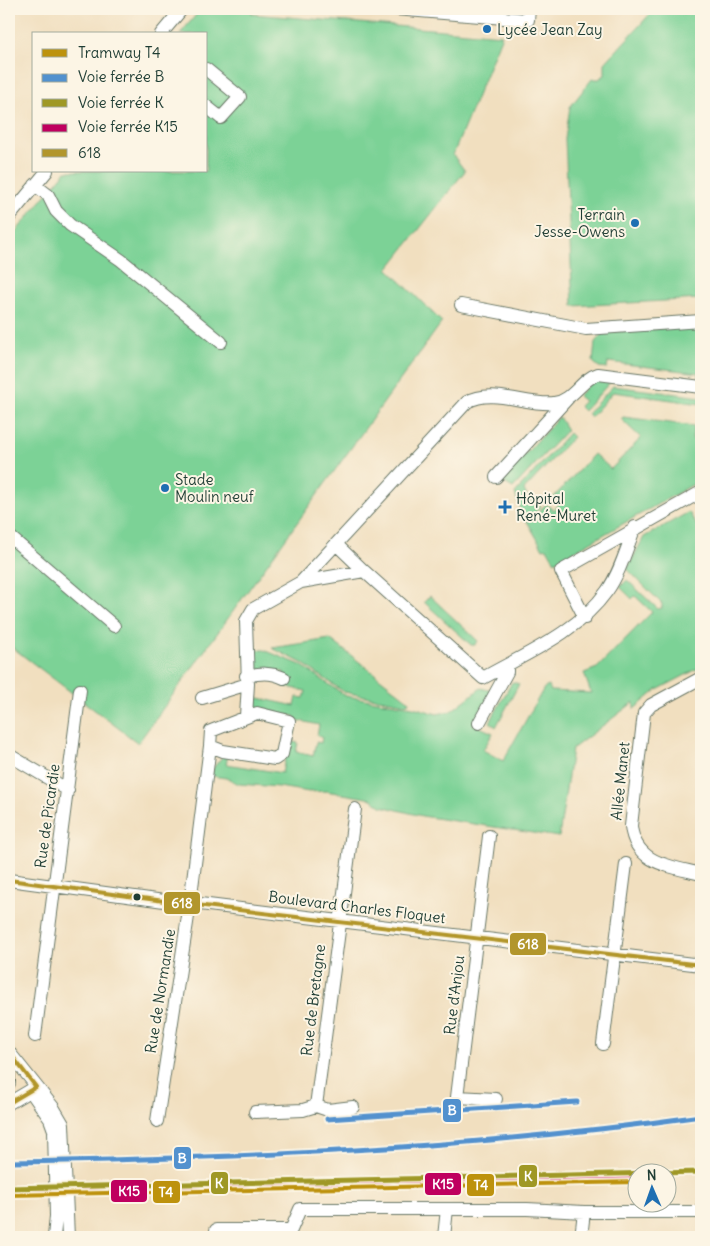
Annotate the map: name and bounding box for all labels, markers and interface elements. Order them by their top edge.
place label: Lycée Jean Zay [497,20,602,39]
marker: Lycée Jean Zay [481,23,493,35]
legend [32,32,208,172]
text: Tramway T4 [78,43,161,62]
text: Voie ferrée B [78,67,164,86]
text: Voie ferrée K [78,93,164,112]
text: Voie ferrée K15 [78,117,178,136]
text: 618 [78,143,101,162]
place label: Terrain Jesse-Owens [534,205,625,241]
marker: Terrain Jesse-Owens [629,217,641,229]
place label: Stade Moulin neuf [175,470,255,506]
marker: Stade Moulin neuf [159,482,171,494]
place label: Hôpital René-Muret [516,489,596,525]
marker: Hôpital René-Muret [498,500,512,514]
street label: Allée Manet [606,741,634,821]
street label: Rue de Picardie [30,763,64,869]
street label: Boulevard Charles Floquet [267,887,447,927]
line badge: 618 [163,891,201,915]
unlabelled marker [132,892,142,902]
text: 618 [171,894,193,912]
street label: Rue de Normandie [141,927,179,1055]
line badge: 618 [509,932,547,956]
text: 618 [517,935,539,953]
street label: Rue de Bretagne [297,943,329,1057]
street label: Rue d'Anjou [440,954,468,1036]
line badge: B [442,1098,462,1123]
text: B [447,1101,457,1119]
line badge: B [173,1146,192,1170]
text: B [177,1149,187,1167]
line badge: K [518,1164,538,1188]
north arrow [628,1164,678,1214]
text: N [646,1166,657,1184]
text: K [524,1167,533,1185]
line badge: K [210,1171,229,1195]
line badge: K15 [424,1172,462,1196]
line badge: T4 [466,1173,495,1197]
text: K [215,1174,224,1192]
text: K15 [432,1175,454,1193]
text: T4 [474,1176,488,1194]
line badge: K15 [110,1179,148,1203]
line badge: T4 [152,1180,181,1204]
text: K15 [118,1182,140,1200]
text: T4 [159,1183,173,1201]

